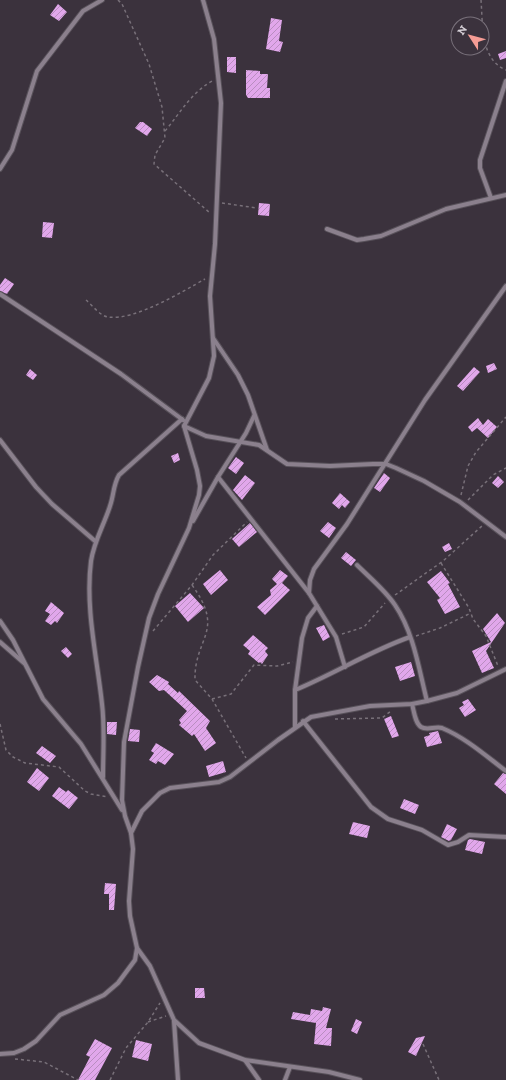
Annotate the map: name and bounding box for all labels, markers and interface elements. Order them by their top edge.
north arrow [450,16,490,56]
text: N [455,23,470,38]

